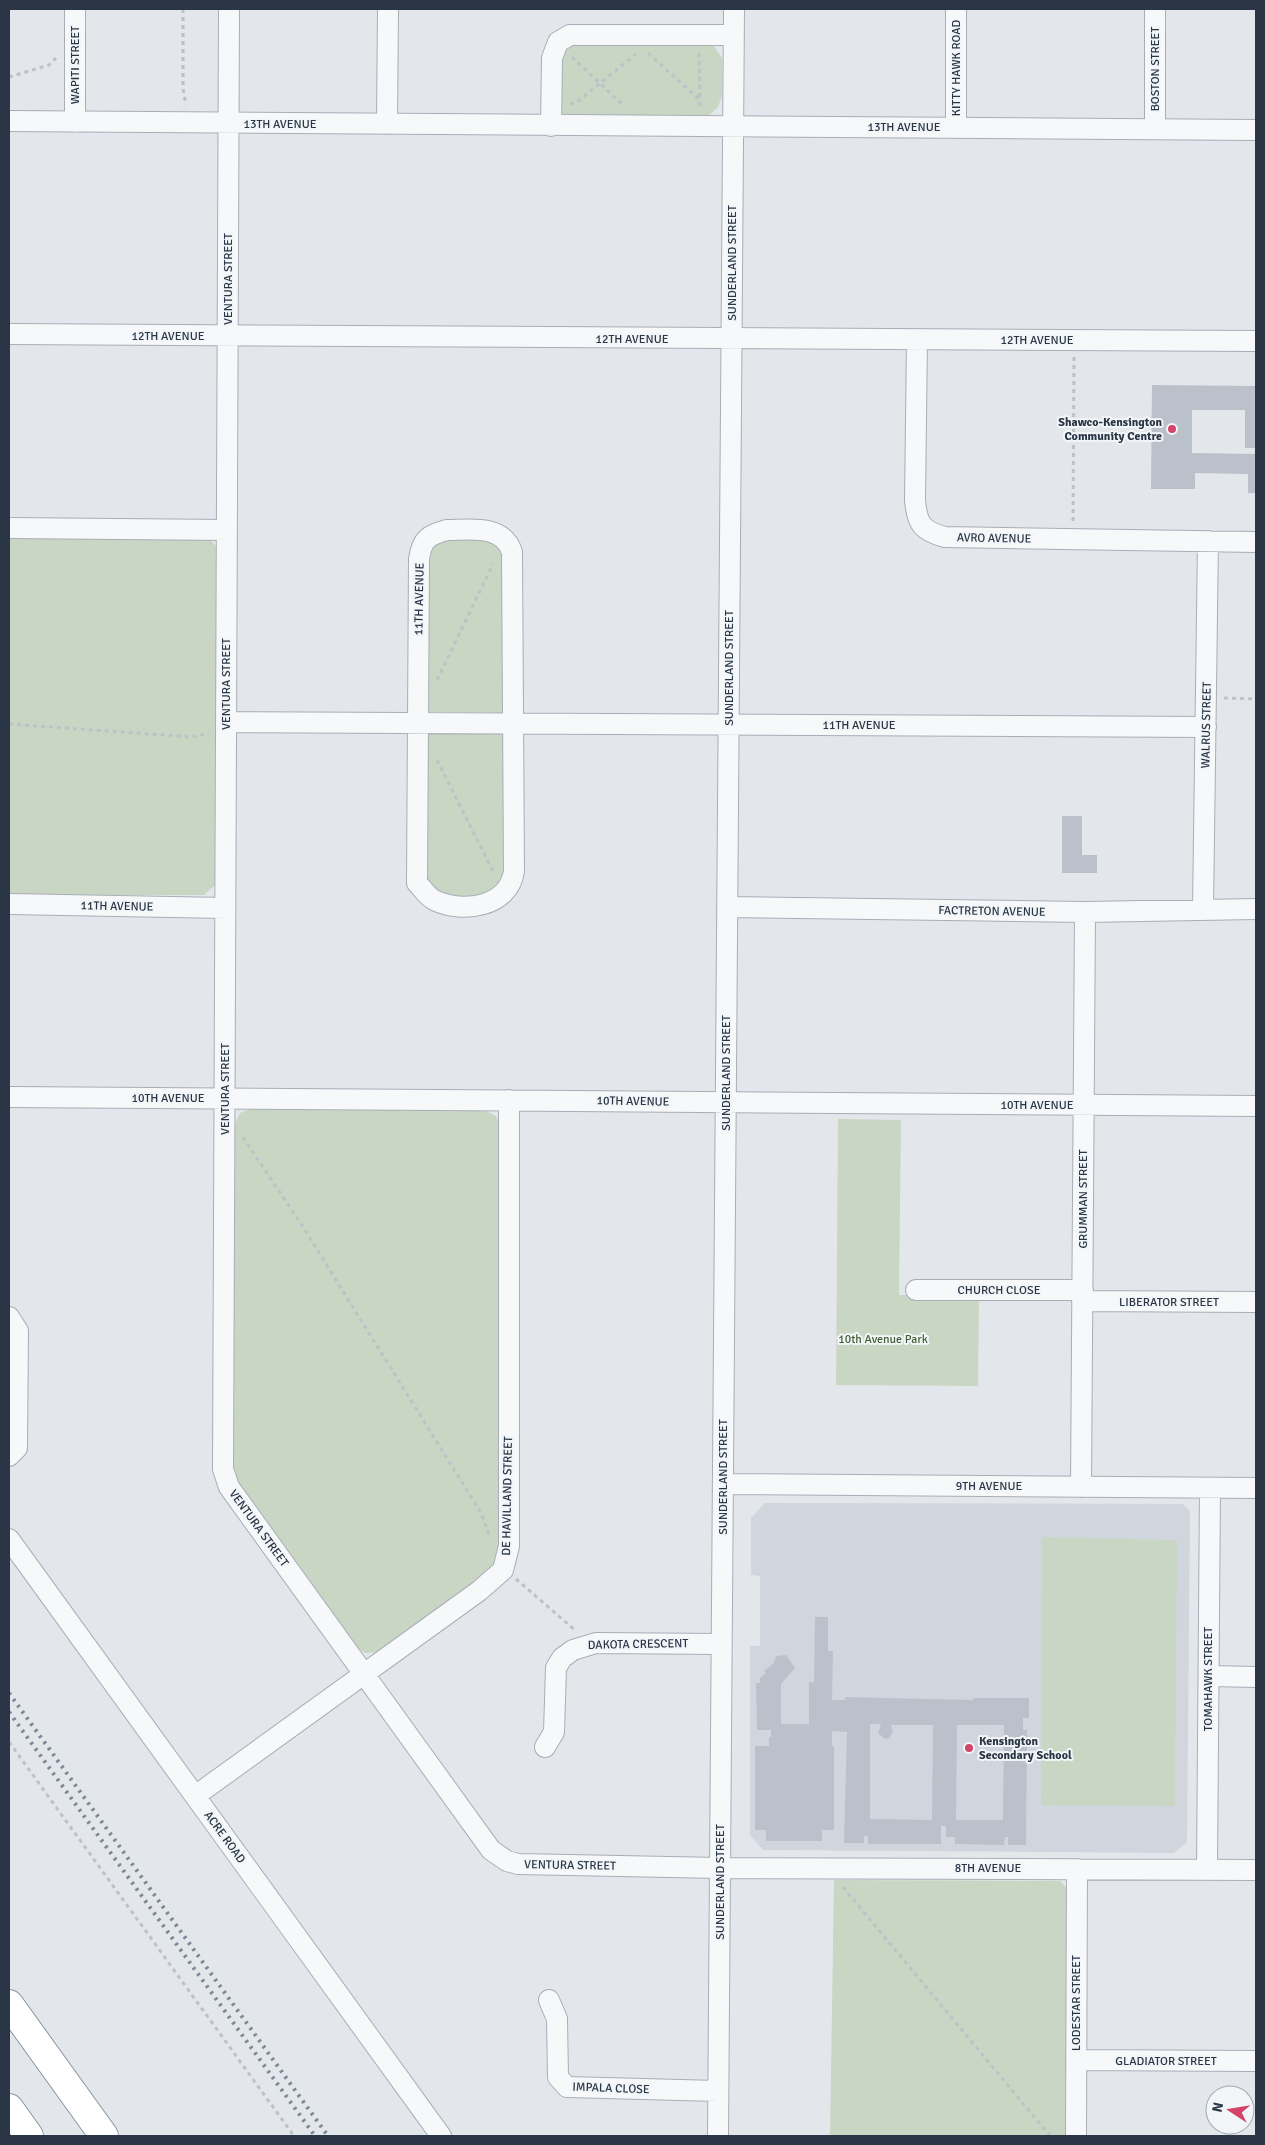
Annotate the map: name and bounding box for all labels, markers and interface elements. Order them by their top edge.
street label: KITTY HAWK ROAD [949,20,964,116]
street label: WAPITI STREET [68,26,83,104]
street label: BOSTON STREET [1148,27,1163,111]
street label: 13TH AVENUE [244,117,317,132]
street label: 13TH AVENUE [868,120,941,135]
street label: SUNDERLAND STREET [725,205,740,321]
street label: VENTURA STREET [221,233,236,325]
street label: 12TH AVENUE [132,329,205,344]
street label: 12TH AVENUE [596,332,669,347]
street label: 12TH AVENUE [1001,333,1074,348]
place label: Shawco-Kensington Community Centre [1058,415,1162,444]
marker: Shawco-Kensington Community Centre [1166,423,1178,435]
street label: AVRO AVENUE [957,530,1032,547]
street label: 11TH AVENUE [411,562,428,636]
street label: SUNDERLAND STREET [722,610,737,726]
street label: VENTURA STREET [219,638,234,730]
street label: WALRUS STREET [1198,681,1215,768]
street label: 11TH AVENUE [823,718,896,733]
street label: 11TH AVENUE [80,898,154,915]
street label: FACTRETON AVENUE [938,903,1046,920]
street label: SUNDERLAND STREET [719,1015,734,1131]
street label: VENTURA STREET [218,1043,233,1135]
street label: 10TH AVENUE [132,1091,205,1106]
street label: 10TH AVENUE [596,1093,670,1110]
street label: 10TH AVENUE [1001,1098,1074,1113]
street label: GRUMMAN STREET [1076,1149,1091,1249]
street label: CHURCH CLOSE [958,1283,1041,1298]
street label: LIBERATOR STREET [1119,1295,1219,1310]
park label: 10th Avenue Park [838,1332,928,1347]
street label: SUNDERLAND STREET [716,1419,731,1535]
street label: DE HAVILLAND STREET [499,1436,516,1556]
street label: 9TH AVENUE [956,1479,1022,1494]
street label: VENTURA STREET [226,1487,292,1570]
street label: TOMAHAWK STREET [1201,1627,1216,1731]
street label: DAKOTA CRESCENT [588,1636,689,1653]
place label: Kensington Secondary School [979,1734,1072,1763]
marker: Kensington Secondary School [963,1742,975,1754]
street label: ACRE ROAD [201,1808,249,1867]
street label: SUNDERLAND STREET [713,1824,728,1940]
street label: VENTURA STREET [524,1857,616,1874]
street label: 8TH AVENUE [955,1861,1021,1876]
street label: LODESTAR STREET [1069,1955,1084,2051]
street label: GLADIATOR STREET [1115,2054,1217,2069]
street label: IMPALA CLOSE [572,2080,650,2097]
north arrow [1205,2085,1255,2135]
text: N [1208,2101,1227,2114]

